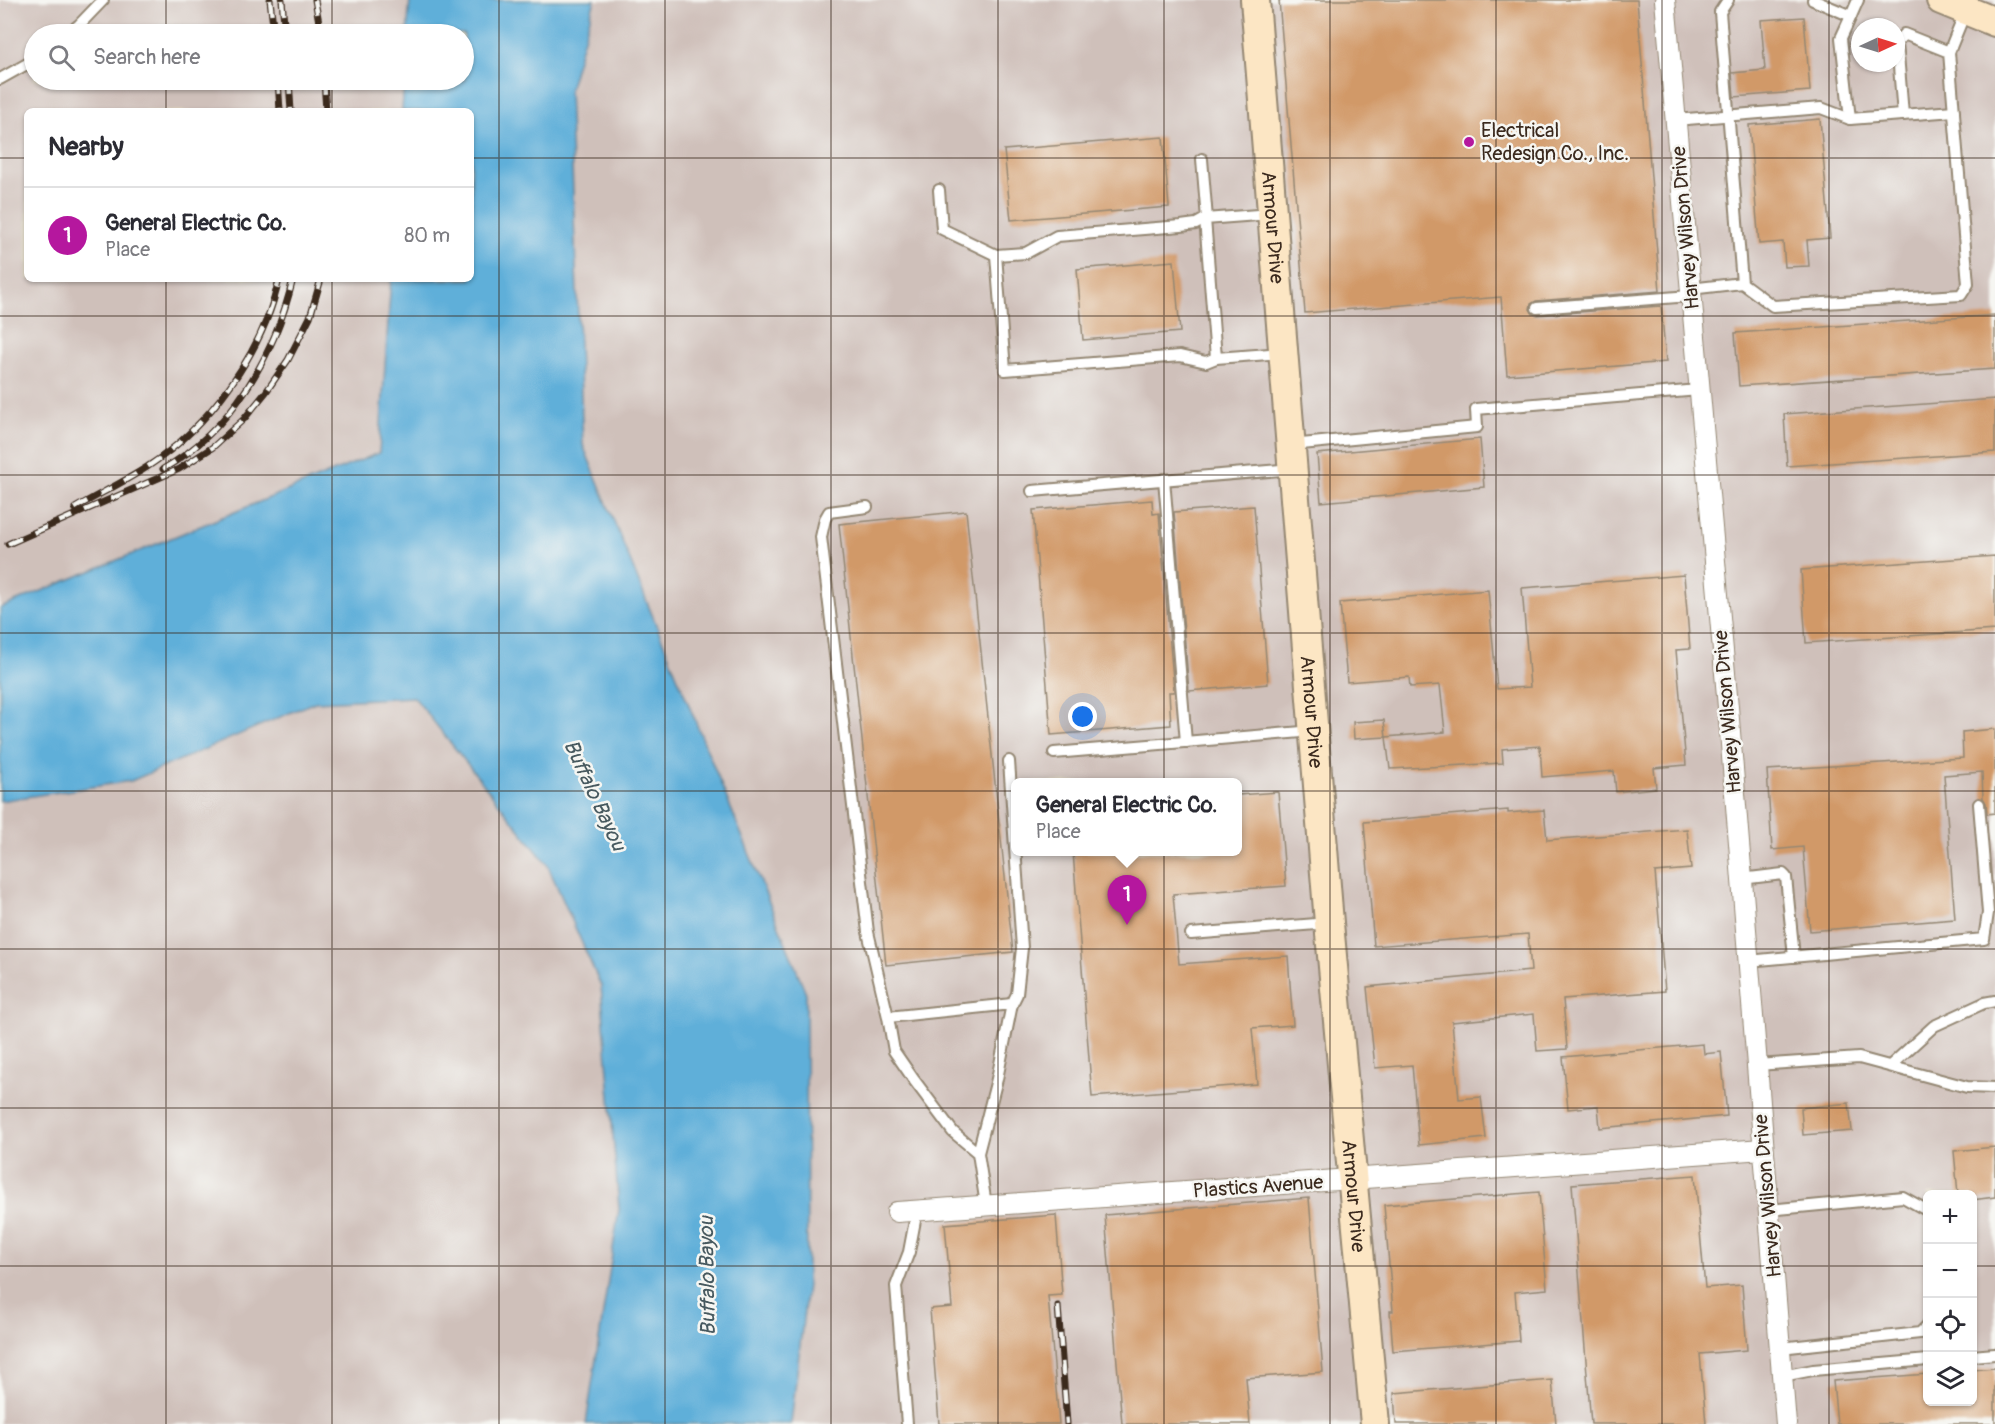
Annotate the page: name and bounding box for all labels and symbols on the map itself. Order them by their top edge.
north arrow [1851,18,1905,72]
place label: Electrical Redesign Co., Inc. [1481,118,1629,166]
marker: Electrical Redesign Co., Inc. [1462,135,1476,149]
street label: Harvey Wilson Drive [1666,145,1705,311]
street label: Armour Drive [1256,170,1290,285]
street label: Harvey Wilson Drive [1708,629,1747,795]
street label: Armour Drive [1295,654,1329,769]
your location [1068,702,1097,731]
water label: Buffalo Bayou [557,735,633,856]
pin: 1 [1108,876,1146,925]
street label: Harvey Wilson Drive [1748,1113,1787,1279]
street label: Armour Drive [1336,1139,1371,1253]
street label: Plastics Avenue [1192,1169,1324,1204]
water label: Buffalo Bayou [693,1215,722,1336]

